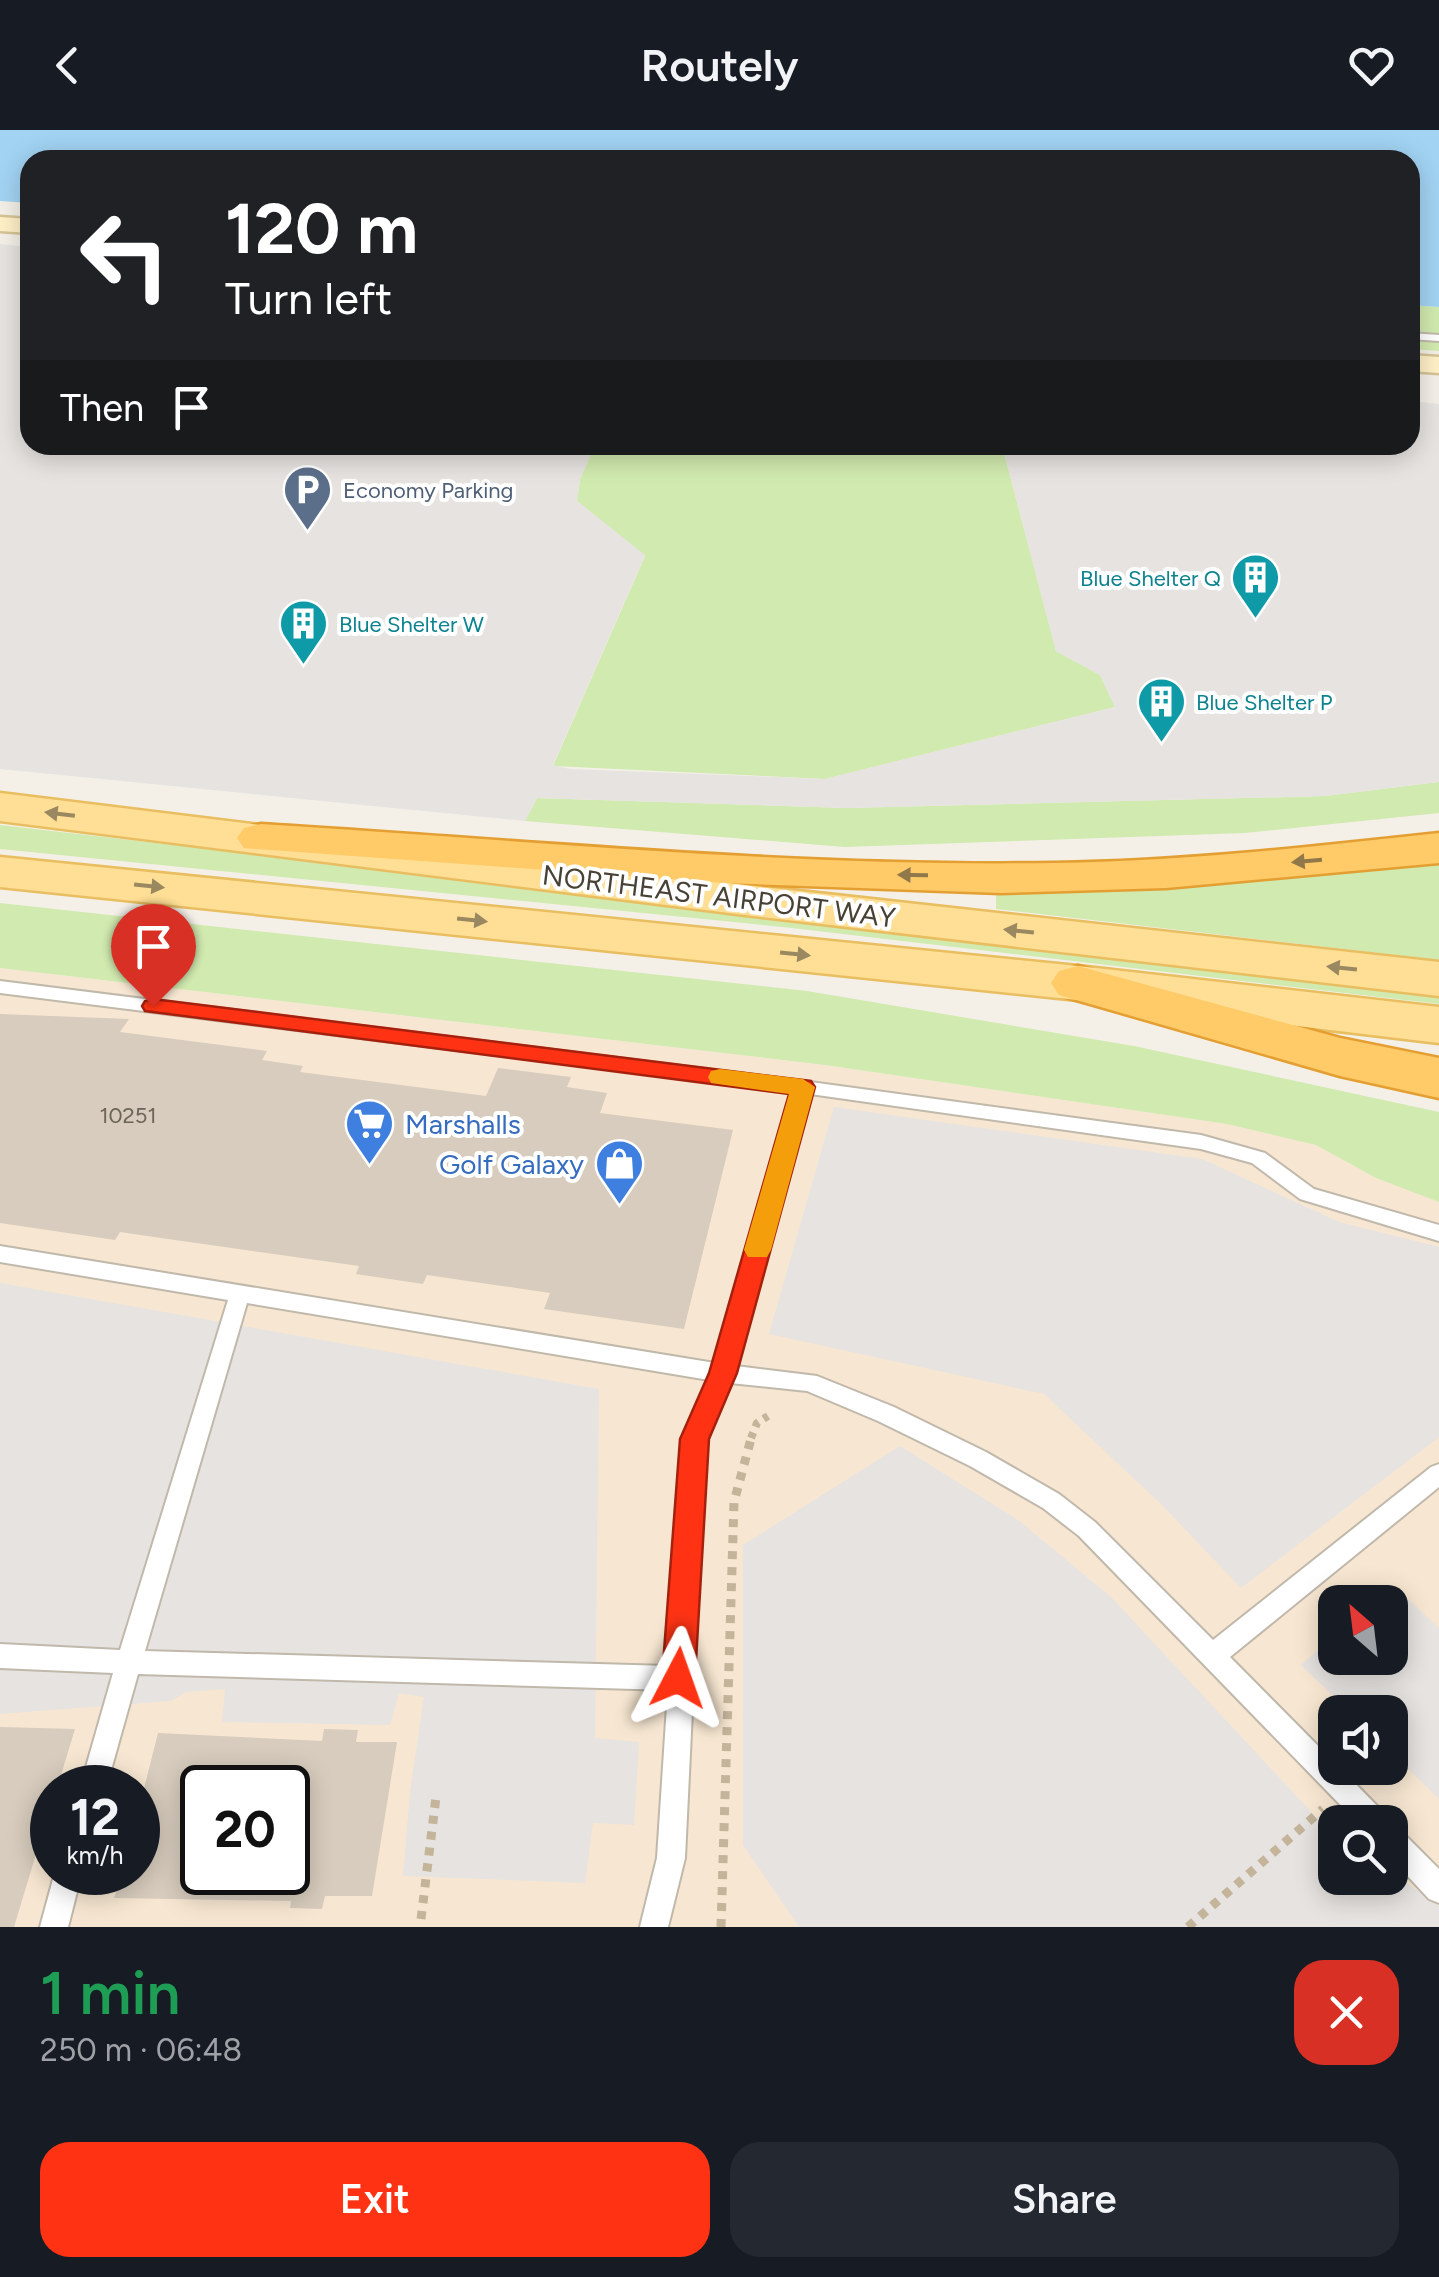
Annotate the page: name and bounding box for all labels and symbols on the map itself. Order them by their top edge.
parking icon: Economy Parking [282,464,334,532]
place label: Economy Parking [343,477,513,504]
building icon: Blue Shelter Q [1230,552,1282,620]
place label: Blue Shelter Q [1080,565,1221,592]
building icon: Blue Shelter W [278,598,330,666]
place label: Blue Shelter W [339,611,484,638]
building icon: Blue Shelter P [1135,676,1187,744]
place label: Blue Shelter P [1196,689,1333,716]
one-way arrow [43,806,75,822]
one-way arrow [1291,853,1323,869]
street label: NORTHEAST AIRPORT WAY [540,857,898,935]
one-way arrow [896,867,928,883]
one-way arrow [133,879,165,895]
pin [111,904,196,1007]
one-way arrow [457,912,489,928]
one-way arrow [1003,923,1035,939]
one-way arrow [780,946,812,962]
one-way arrow [1326,960,1358,976]
supermarket icon: Marshalls [344,1098,396,1166]
house number: 10251 [99,1102,157,1129]
place label: Marshalls [405,1107,521,1141]
shop icon: Golf Galaxy [593,1138,645,1206]
place label: Golf Galaxy [439,1147,584,1181]
north arrow [1318,1585,1408,1675]
position arrow [626,1626,730,1730]
speed limit sign: 20 [180,1765,310,1895]

